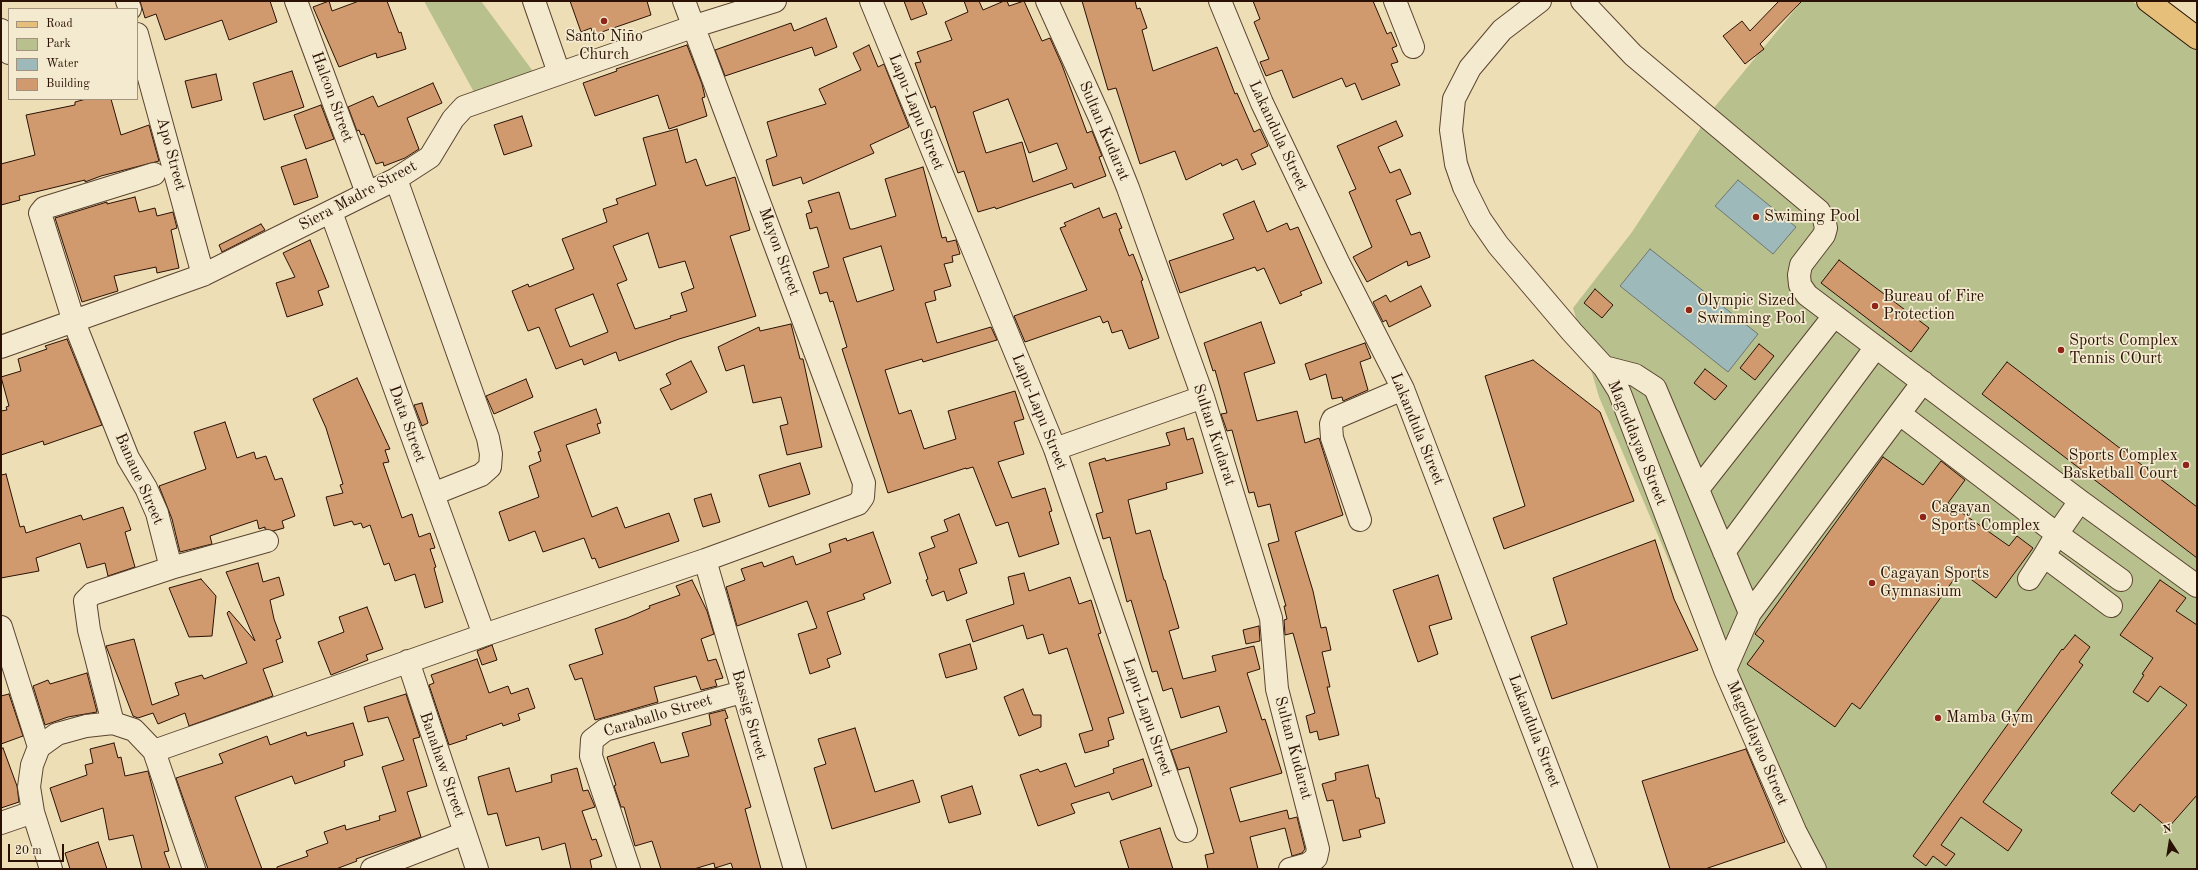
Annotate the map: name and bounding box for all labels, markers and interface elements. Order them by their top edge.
legend [8,8,138,100]
marker: Santo Niño Church [599,16,609,26]
text: Road [46,18,73,30]
place label: Santo Niño Church [565,27,643,65]
text: Park [46,38,71,50]
street label: Halcon Street [307,49,357,145]
street label: Lapu-Lapu Street [884,51,948,173]
text: Water [46,58,78,70]
text: Building [46,78,90,90]
street label: Sultan Kudarat [1074,78,1134,184]
street label: Lakandula Street [1244,78,1312,194]
street label: Apo Street [152,115,190,193]
street label: Siera Madre Street [296,157,420,235]
street label: Mayon Street [754,205,804,299]
place label: Swiming Pool [1764,207,1860,227]
marker: Swiming Pool [1751,212,1761,222]
place label: Bureau of Fire Protection [1883,287,1984,325]
place label: Olympic Sized Swimming Pool [1697,291,1805,329]
marker: Bureau of Fire Protection [1870,301,1880,311]
marker: Olympic Sized Swimming Pool [1684,305,1694,315]
place label: Sports Complex Tennis COurt [2069,331,2178,369]
marker: Sports Complex Tennis COurt [2056,345,2066,355]
street label: Lapu-Lapu Street [1007,351,1071,473]
street label: Lakandula Street [1386,370,1448,488]
street label: Maguddayao Street [1603,377,1671,509]
street label: Sultan Kudarat [1188,381,1240,489]
street label: Data Street [384,383,430,465]
street label: Banaue Street [110,430,168,528]
place label: Sports Complex Basketball Court [2062,446,2178,484]
marker: Sports Complex Basketball Court [2181,460,2191,470]
place label: Cagayan Sports Complex [1931,498,2040,536]
marker: Cagayan Sports Complex [1918,512,1928,522]
place label: Cagayan Sports Gymnasium [1880,564,1989,602]
marker: Cagayan Sports Gymnasium [1867,578,1877,588]
street label: Lapu-Lapu Street [1118,655,1176,779]
street label: Bassig Street [727,668,771,762]
street label: Lakandula Street [1504,672,1564,790]
street label: Maguddayao Street [1722,678,1792,808]
street label: Caraballo Street [601,690,715,742]
street label: Sultan Kudarat [1270,694,1316,802]
place label: Mamba Gym [1946,708,2033,728]
street label: Banahaw Street [415,709,469,821]
marker: Mamba Gym [1933,713,1943,723]
north arrow [2150,822,2190,862]
text: N [2162,824,2173,836]
scale bar [10,836,66,862]
text: 20 m [15,845,42,857]

